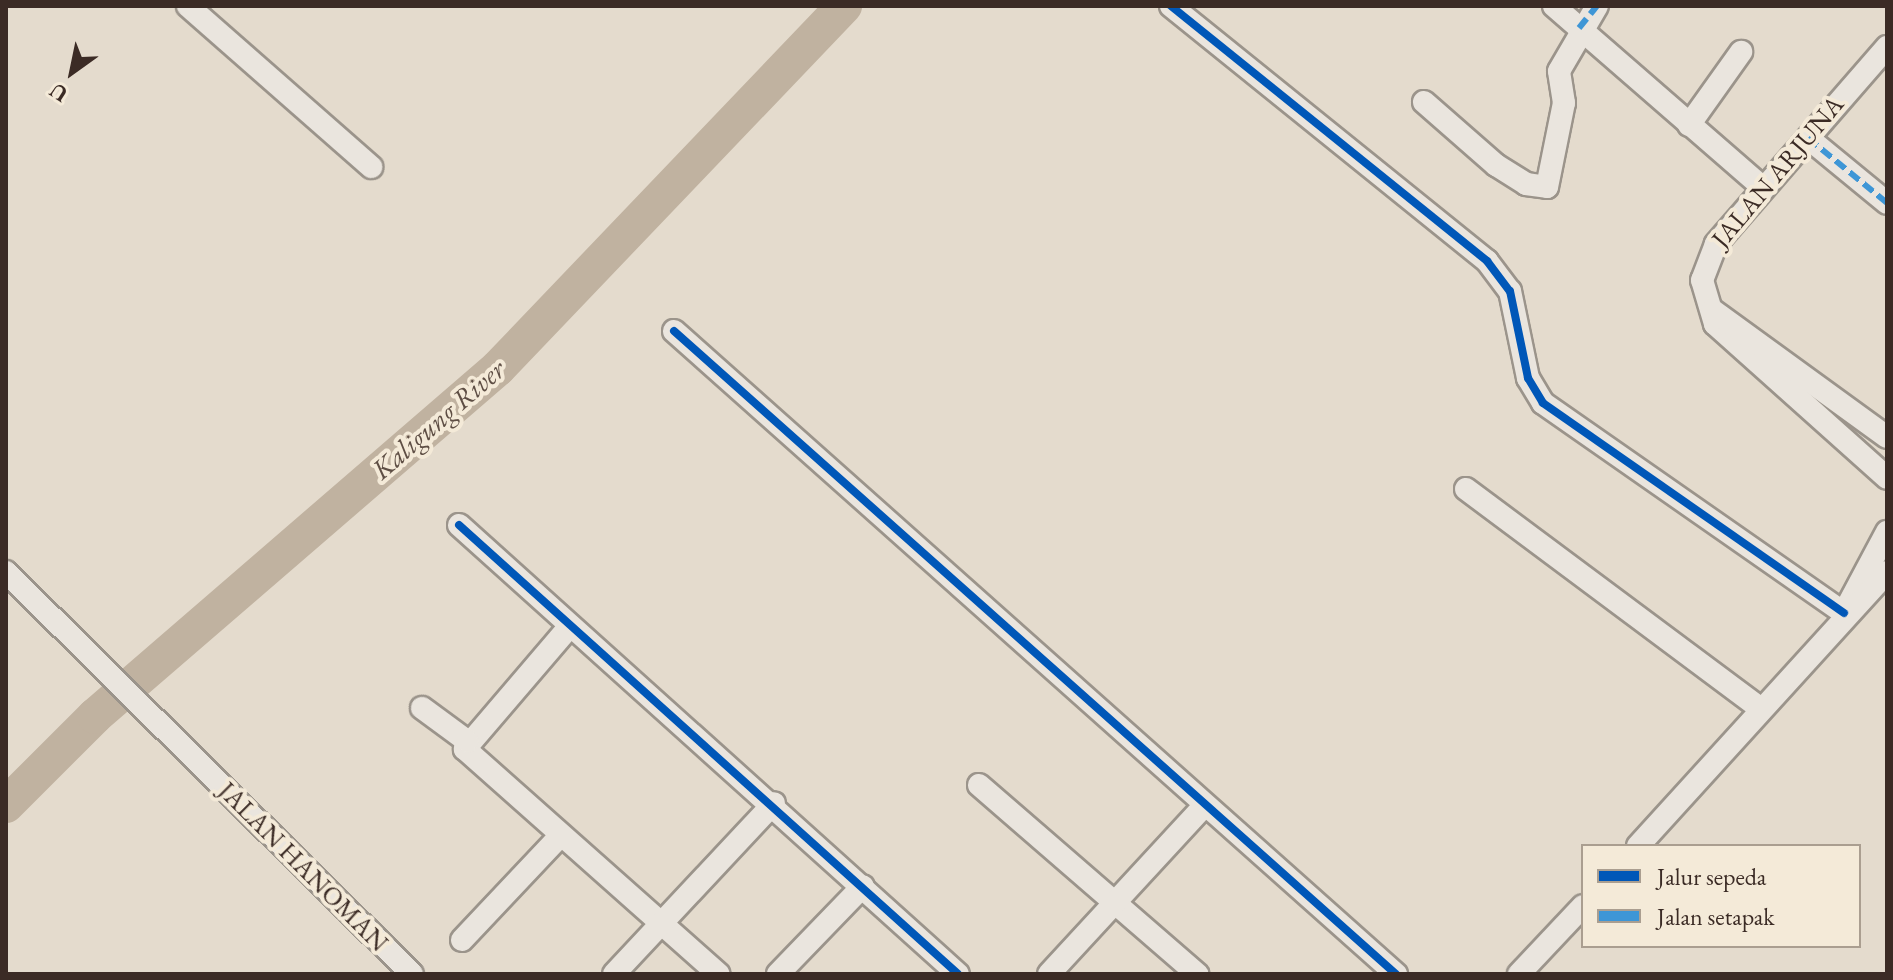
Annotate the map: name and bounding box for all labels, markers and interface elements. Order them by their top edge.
north arrow [32,32,112,112]
text: U [44,76,73,109]
street label: JALAN ARJUNA [1705,90,1851,254]
water label: Kaligung River [365,352,511,486]
street label: JALAN HANOMAN [212,776,394,958]
legend [1581,844,1861,948]
text: Jalur sepeda [1657,861,1766,892]
text: Jalan setapak [1657,901,1775,932]

